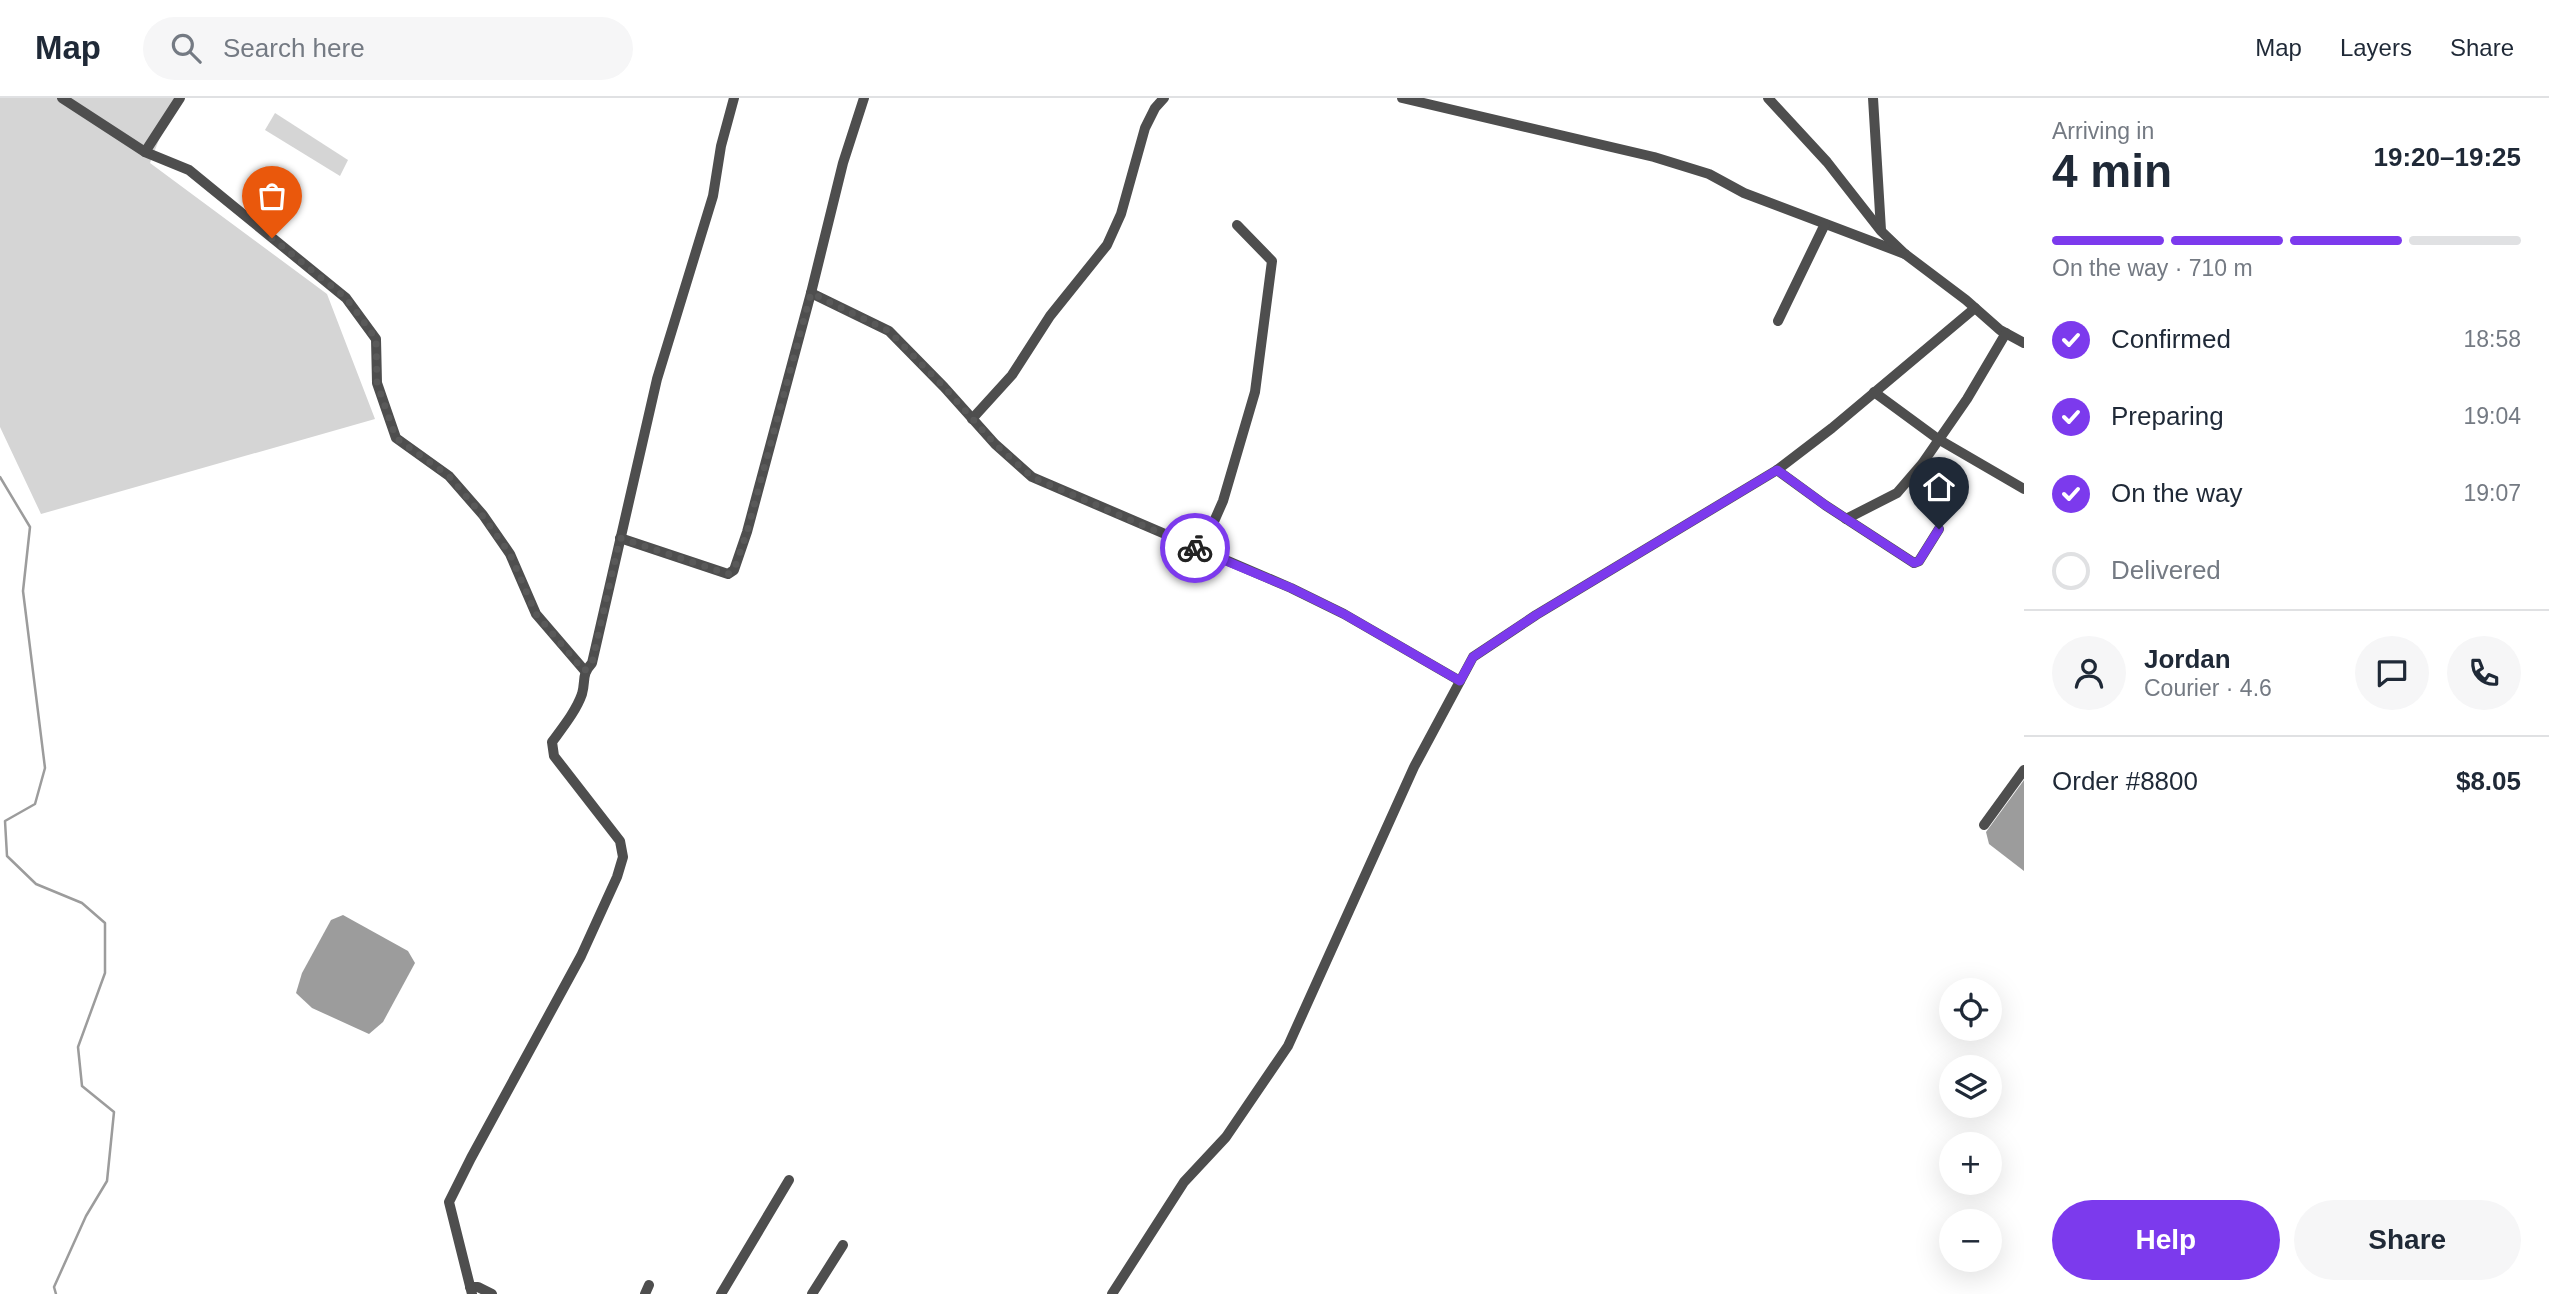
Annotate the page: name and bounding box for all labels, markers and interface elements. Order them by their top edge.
search box [143,17,633,80]
text: Map [35,29,101,66]
icon: search [167,29,205,67]
text: Search here [223,33,365,63]
text: Map [2255,34,2302,61]
text: Layers [2340,34,2412,61]
text: Share [2450,34,2514,61]
text: Arriving in [2052,118,2154,144]
text: 19:20–19:25 [2374,142,2521,172]
text: 4 min [2052,145,2172,197]
pin [242,166,302,238]
icon: bag [253,177,291,215]
text: On the way · 710 m [2052,255,2253,281]
icon: check [2052,321,2090,359]
text: Confirmed [2111,324,2231,354]
text: 18:58 [2463,326,2521,352]
icon: check [2052,398,2090,436]
text: Preparing [2111,401,2224,431]
text: 19:04 [2463,403,2521,429]
pin [1909,457,1969,529]
icon: home [1920,468,1958,506]
icon: check [2052,475,2090,513]
text: On the way [2111,478,2243,508]
text: 19:07 [2463,480,2521,506]
courier [1160,513,1230,583]
icon: bike [1176,529,1214,567]
text: Delivered [2111,555,2221,585]
button: person [2052,636,2126,710]
button: chat [2355,636,2429,710]
button: phone [2447,636,2521,710]
text: Jordan [2144,644,2231,674]
text: Courier · 4.6 [2144,675,2272,701]
text: Order #8800 [2052,766,2198,796]
text: $8.05 [2456,766,2521,796]
map controls [1939,978,2002,1272]
button: locate [1939,978,2002,1041]
button: layers [1939,1055,2002,1118]
button: + [1939,1132,2002,1195]
button: Help [2052,1200,2280,1280]
button: Share [2294,1200,2521,1280]
button: − [1939,1209,2002,1272]

